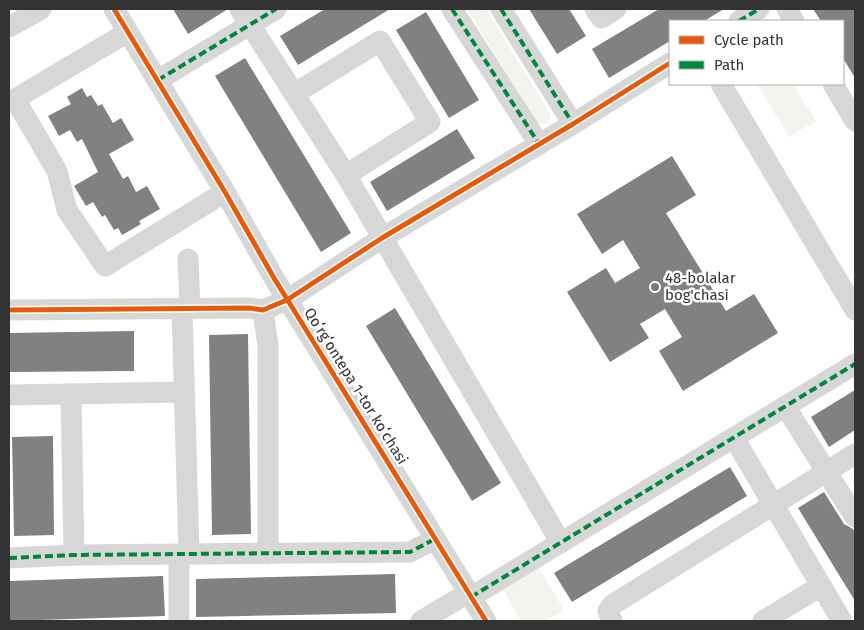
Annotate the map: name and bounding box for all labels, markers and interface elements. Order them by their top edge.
legend [669,20,844,85]
text: Cycle path [714,31,784,49]
text: Path [714,56,744,74]
place label: 48-bolalar bog'chasi [665,269,736,304]
marker: 48-bolalar bog'chasi [649,281,661,293]
street label: Qoʻrgʻontepa 1-tor koʻchasi [300,304,412,468]

